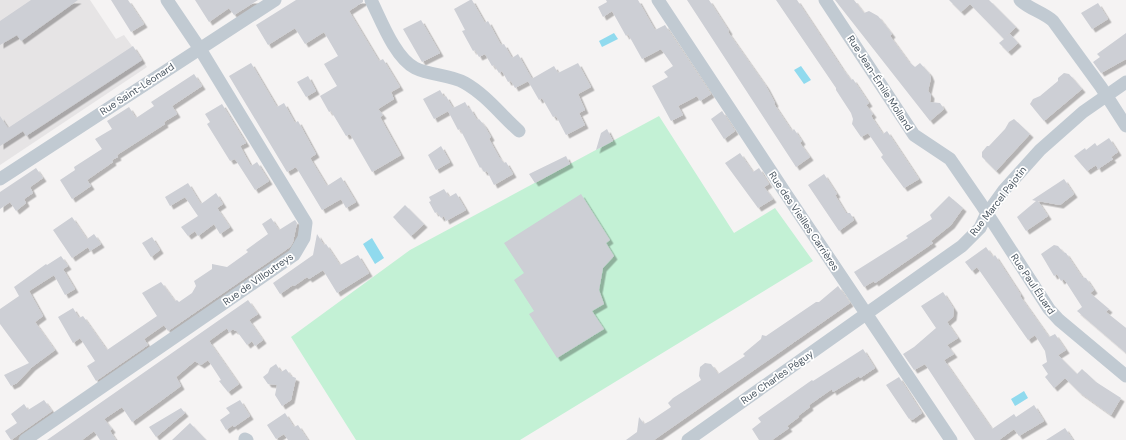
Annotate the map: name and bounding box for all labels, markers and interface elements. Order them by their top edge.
street label: Rue Jean-Émile Molland [844,33,916,133]
street label: Rue Saint-Léonard [97,60,177,118]
street label: Rue Marcel Pajotin [967,163,1029,238]
street label: Rue des Vieilles Carrières [766,169,842,273]
street label: Rue de Villoutreys [220,250,296,308]
street label: Rue Paul Éluard [1008,251,1058,317]
street label: Rue Charles Péguy [738,347,816,407]

